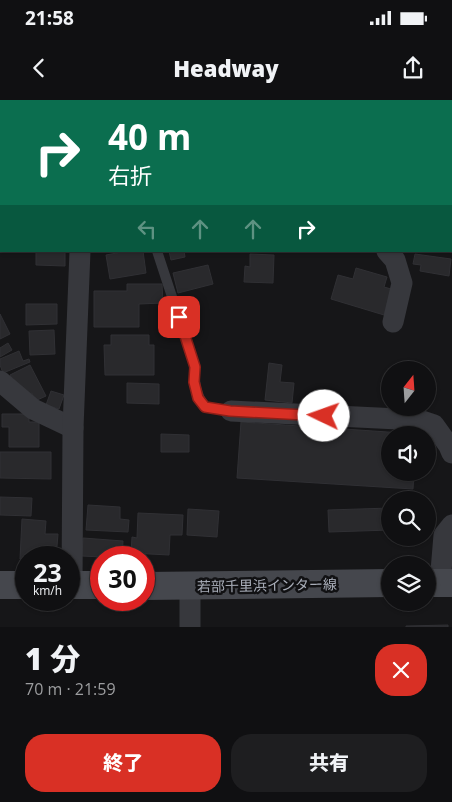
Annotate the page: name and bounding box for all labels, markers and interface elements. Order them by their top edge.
text: 21:58 [25,5,74,31]
text: Headway [173,53,279,83]
icon: back [25,54,53,82]
icon: share [399,54,427,82]
text: 40 m [108,113,191,160]
icon: right [25,120,90,185]
text: 右折 [108,160,152,190]
icon: left [133,215,161,243]
icon: ahead [186,215,214,243]
icon: ahead [239,215,267,243]
icon: right [292,215,320,243]
pin [158,296,200,338]
icon: arrive [165,303,193,331]
north arrow [381,361,436,416]
map controls [381,361,436,611]
position arrow [297,389,349,441]
button: sound [381,426,436,481]
button: search [381,491,436,546]
speed limit sign: 30 [90,546,155,611]
text: 23 [33,555,62,589]
button: layers [381,556,436,611]
street label: 若部千里浜インター線 [197,574,337,596]
text: km/h [33,582,62,599]
text: 1 分 [25,638,80,679]
button: close [375,644,427,696]
text: 70 m · 21:59 [25,678,116,700]
button: 終了 [25,734,221,792]
button: 共有 [231,734,427,792]

